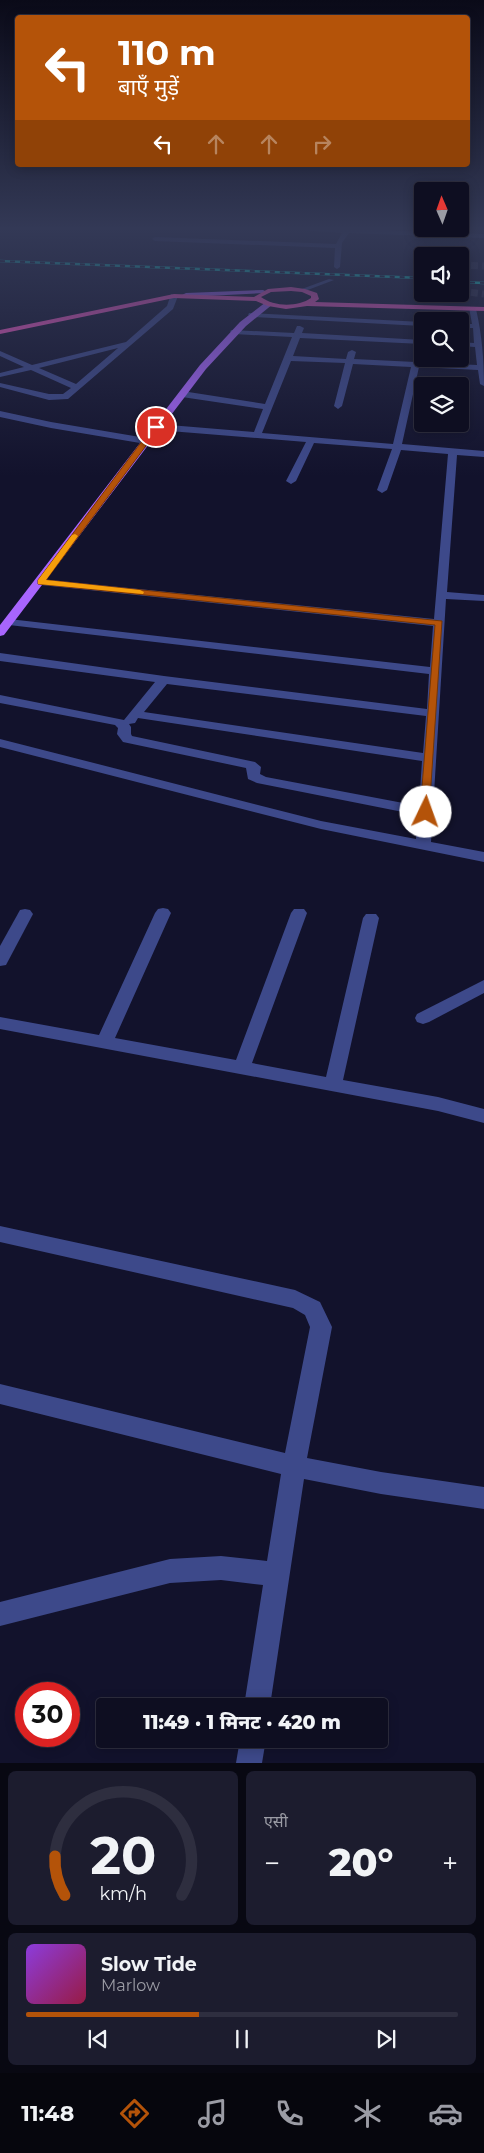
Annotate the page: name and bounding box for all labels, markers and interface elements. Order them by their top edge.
text: 110 m [118,31,216,74]
icon: left [35,35,100,100]
text: बाएँ मुड़ें [118,74,179,101]
icon: left [149,130,177,158]
icon: ahead [202,130,230,158]
icon: ahead [255,130,283,158]
icon: right [308,130,336,158]
north arrow [414,182,469,238]
map controls [414,182,469,432]
button: sound [414,247,469,302]
button: search [414,312,469,367]
button: layers [414,377,469,432]
pin [135,406,177,448]
icon: arrive [142,413,170,441]
position arrow [399,785,451,837]
speed limit sign: 30 [15,1682,80,1747]
text: 11:49 · 1 मिनट · 420 m [143,1711,341,1734]
text: एसी [264,1812,288,1831]
text: 20 [90,1824,156,1887]
text: 20° [329,1839,393,1886]
text: − [264,1846,280,1880]
text: + [442,1846,458,1880]
text: km/h [99,1883,147,1904]
text: Slow Tide [101,1953,197,1976]
text: Marlow [101,1976,160,1995]
icon: previous [84,2025,112,2053]
icon: pause [228,2025,256,2053]
icon: next [372,2025,400,2053]
icon: directions [117,2096,152,2131]
icon: music [195,2096,230,2131]
icon: phone [272,2096,307,2131]
icon: climate [350,2096,385,2131]
icon: car [428,2096,463,2131]
text: 11:48 [21,2100,74,2127]

